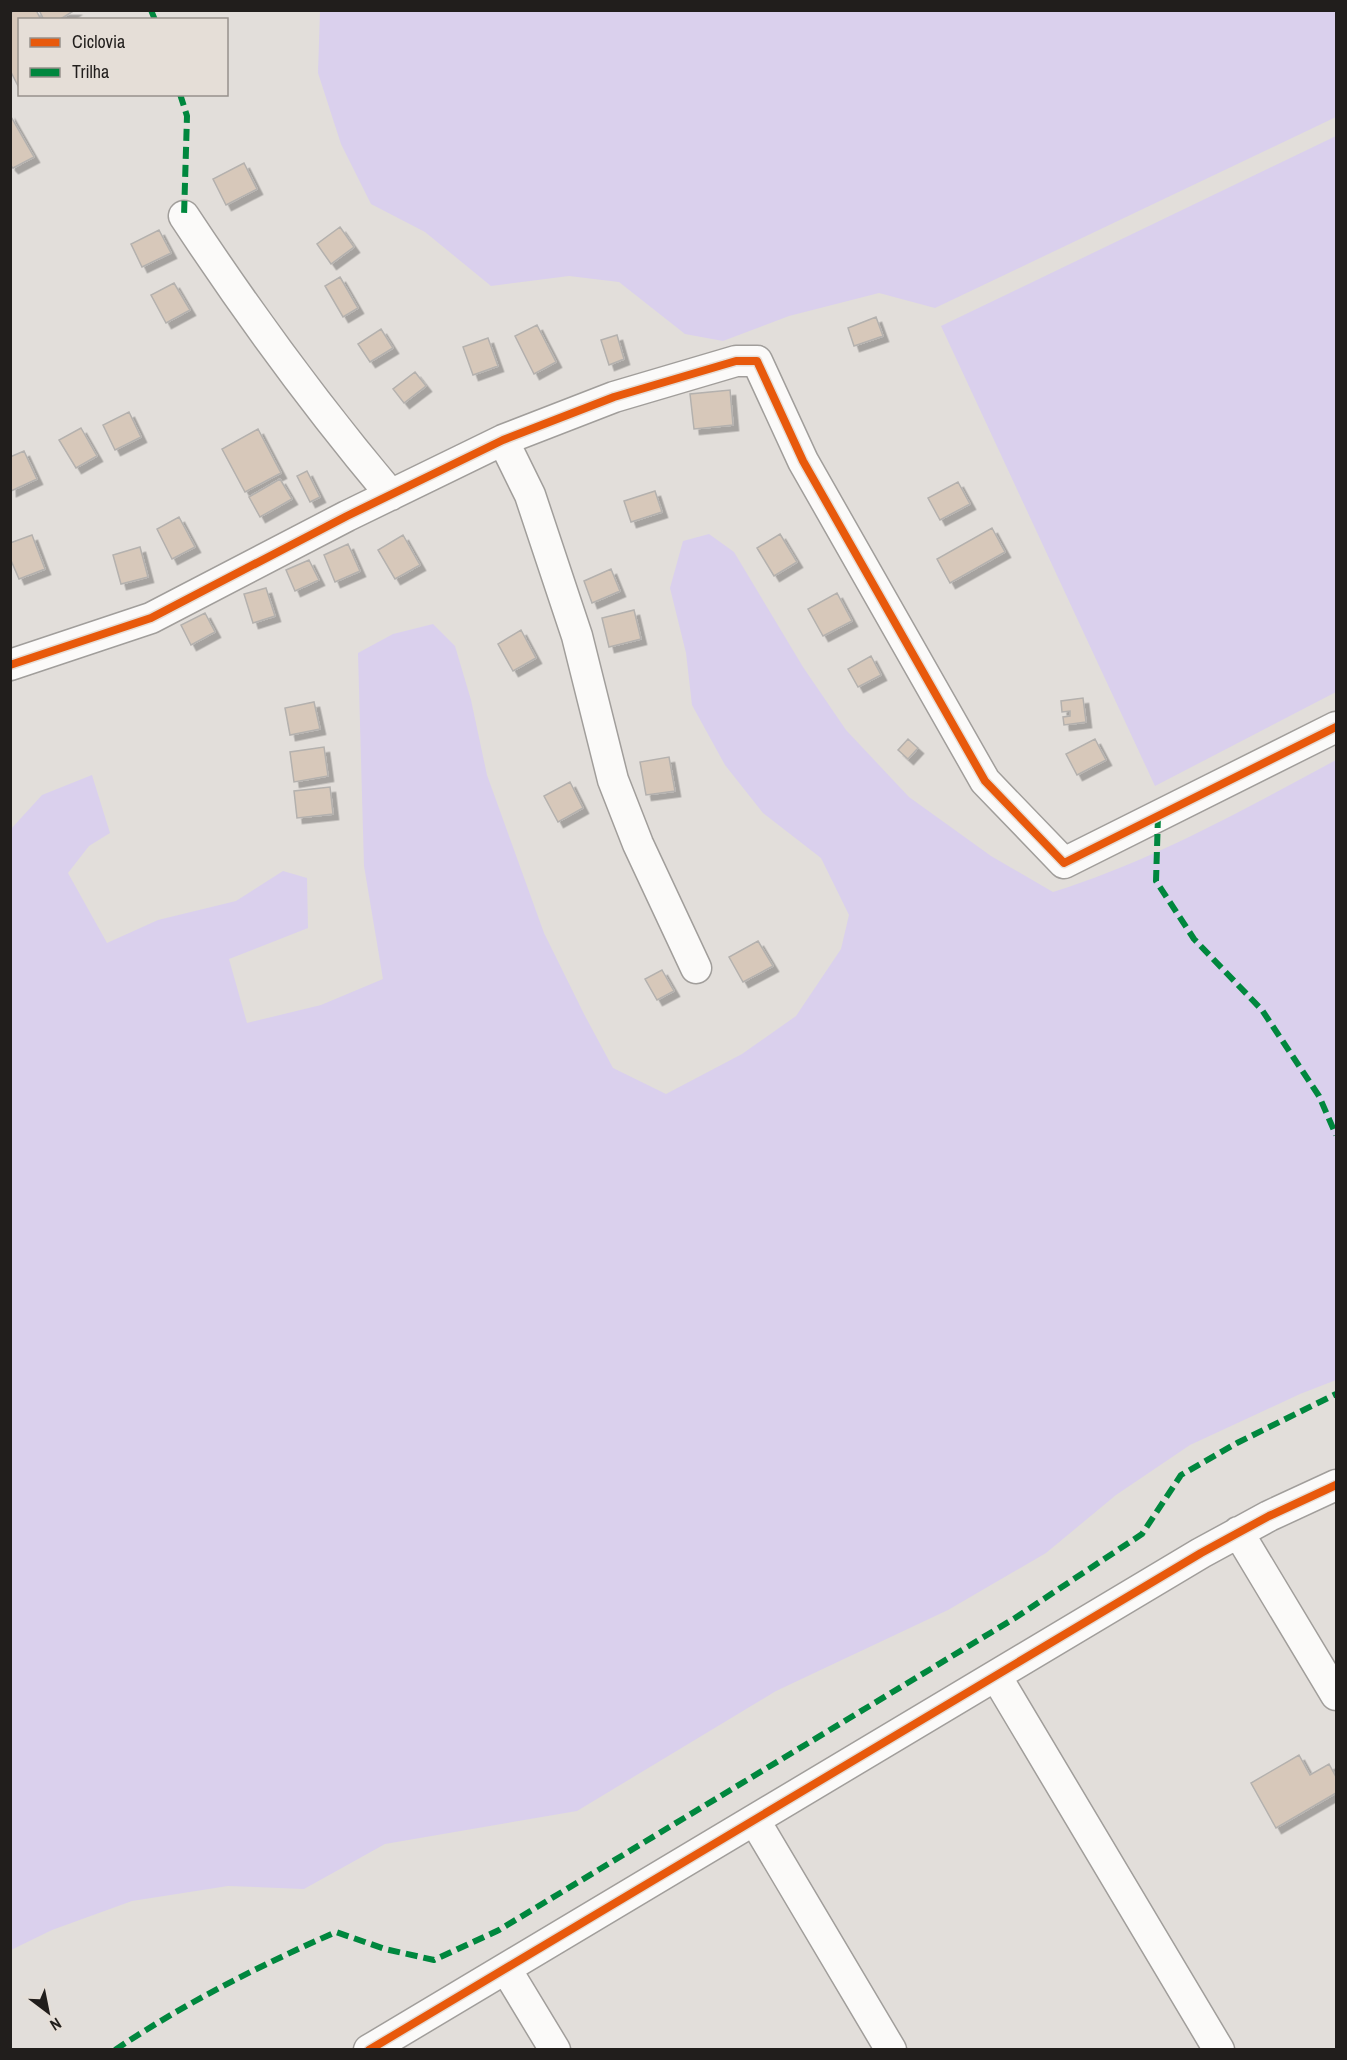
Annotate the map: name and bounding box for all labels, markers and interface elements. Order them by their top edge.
legend [18,18,228,96]
text: Ciclovia [72,29,125,54]
text: Trilha [72,59,109,84]
north arrow [18,1982,78,2042]
text: N [46,2013,66,2037]

